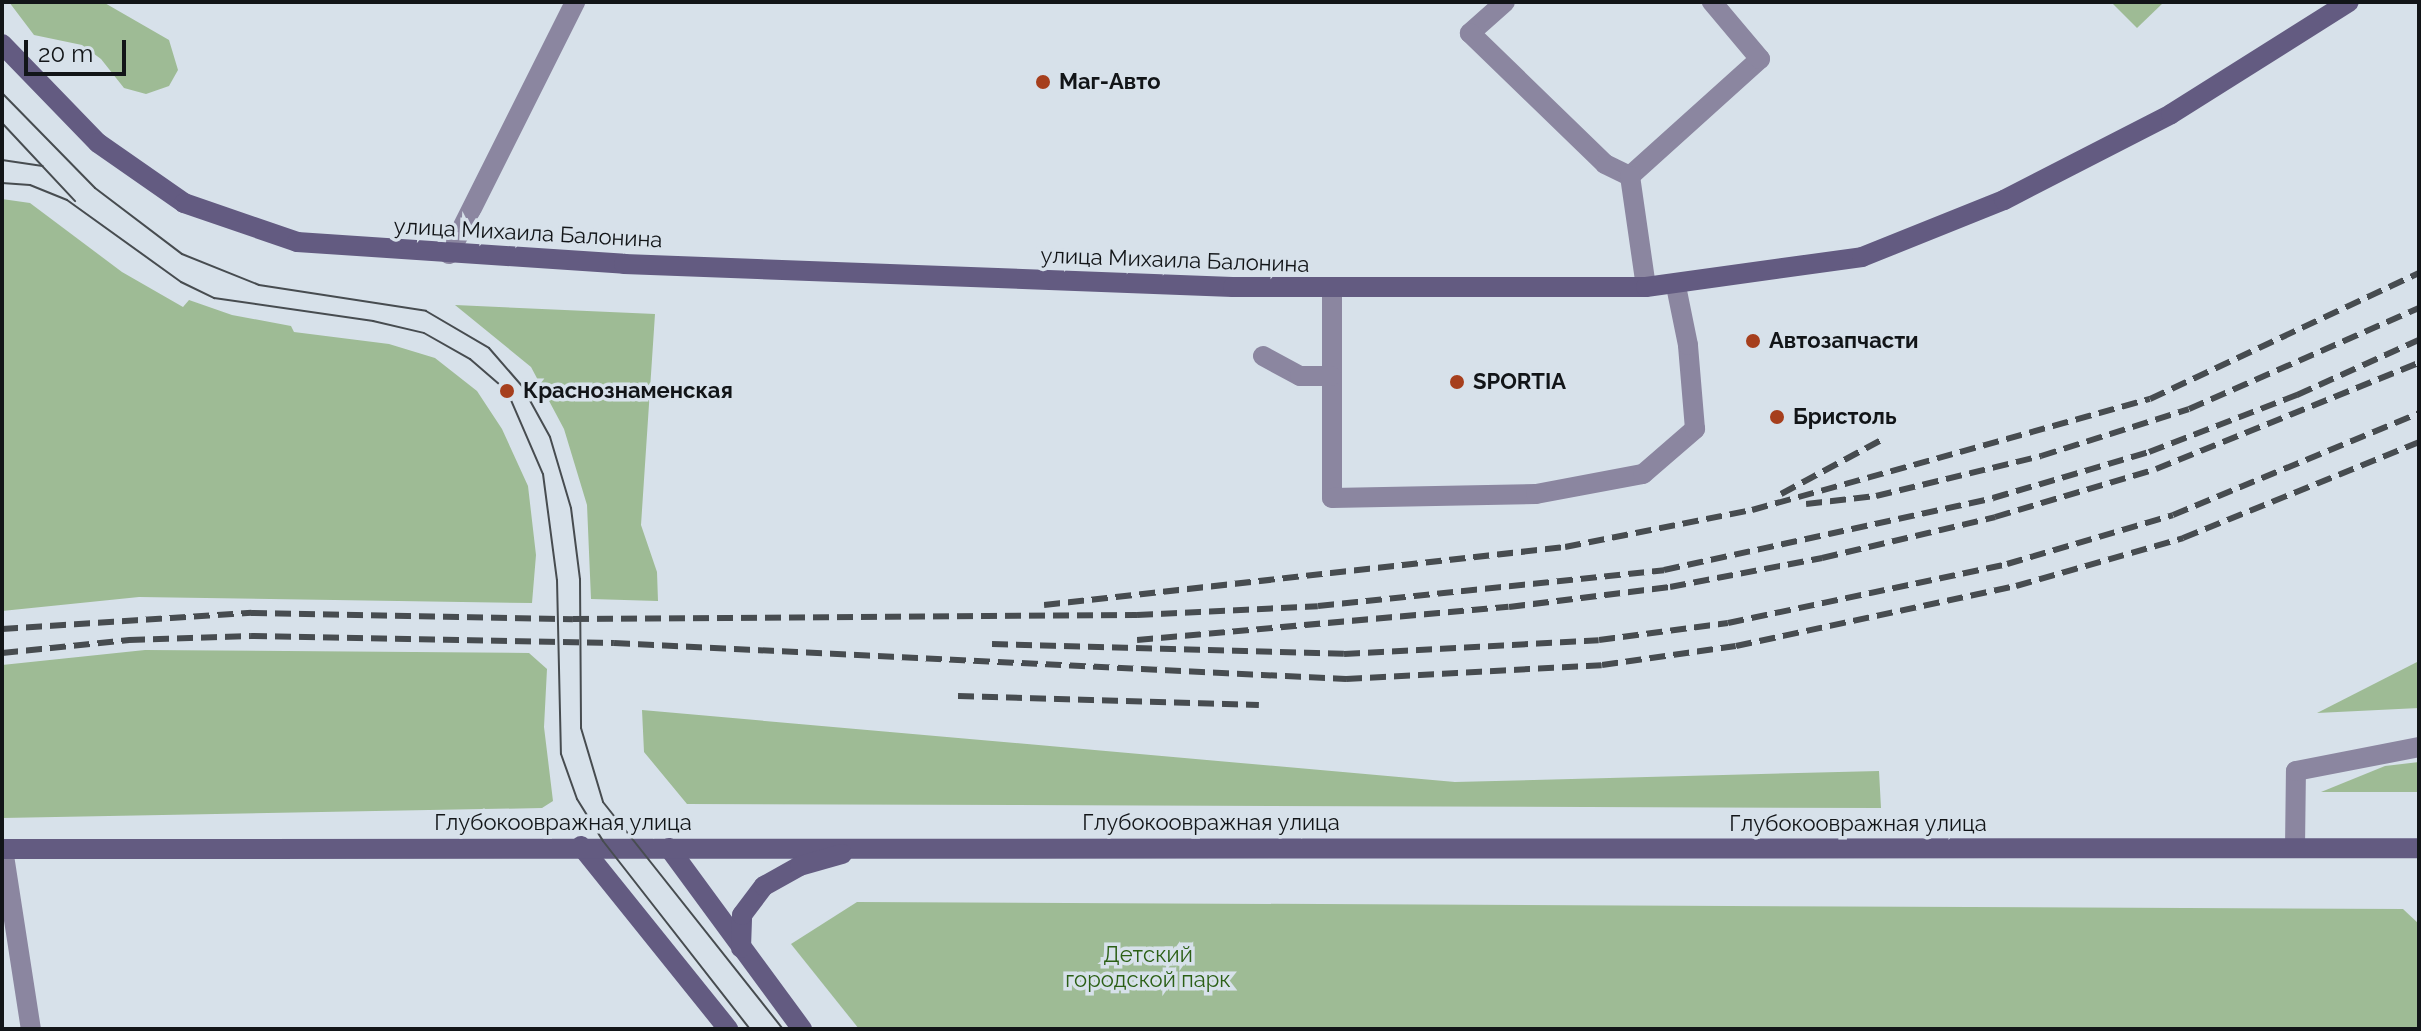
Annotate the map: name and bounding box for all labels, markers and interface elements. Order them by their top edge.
scale bar [28,24,130,74]
text: 20 m [38,39,93,68]
place label: Маг-Авто [1059,69,1161,95]
marker: Маг-Авто [1034,73,1052,91]
street label: улица Михаила Балонина [393,213,663,253]
street label: улица Михаила Балонина [1040,242,1310,278]
place label: Автозапчасти [1769,328,1919,354]
marker: Автозапчасти [1744,332,1762,350]
place label: SPORTIA [1473,369,1566,395]
marker: SPORTIA [1448,373,1466,391]
place label: Краснознаменская [523,378,733,404]
marker: Краснознаменская [498,382,516,400]
place label: Бристоль [1793,404,1897,430]
marker: Бристоль [1768,408,1786,426]
street label: Глубокоовражная улица [434,810,692,836]
street label: Глубокоовражная улица [1082,810,1340,836]
street label: Глубокоовражная улица [1729,811,1987,837]
park label: Детский городской парк [1065,941,1231,992]

